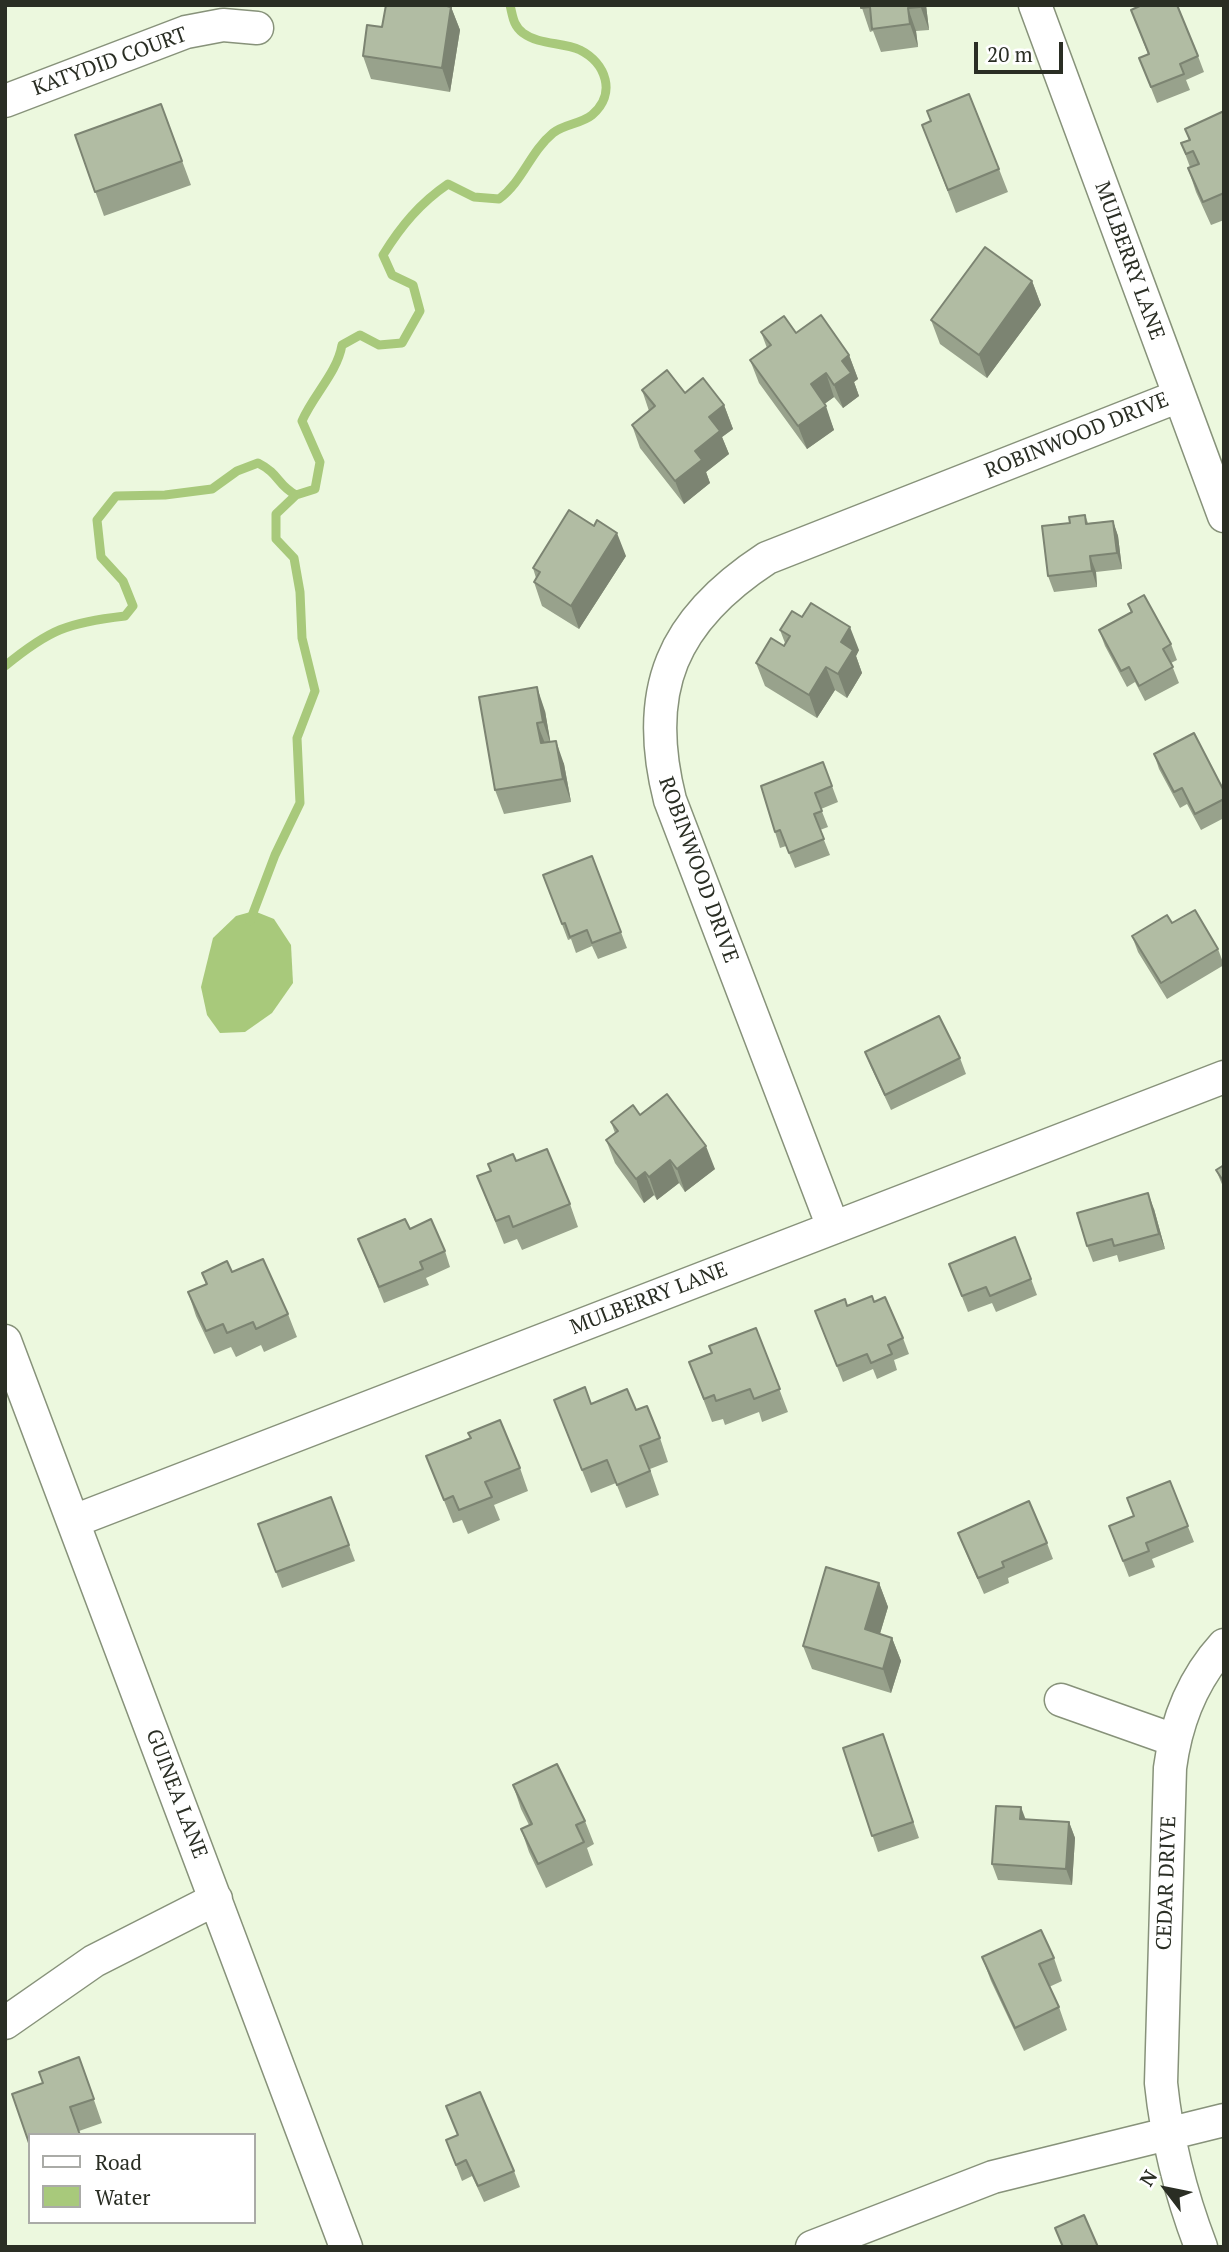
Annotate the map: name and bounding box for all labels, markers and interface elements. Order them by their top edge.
street label: KATYDID COURT [29,22,191,102]
scale bar [977,28,1066,72]
text: 20 m [987,40,1033,68]
street label: MULBERRY LANE [1089,178,1169,344]
street label: ROBINWOOD DRIVE [981,388,1173,484]
street label: ROBINWOOD DRIVE [653,774,743,966]
street label: MULBERRY LANE [567,1257,731,1341]
street label: GUINEA LANE [140,1726,212,1862]
street label: CEDAR DRIVE [1152,1815,1182,1951]
legend [28,2133,256,2224]
text: Road [95,2148,142,2176]
north arrow [1131,2154,1201,2224]
text: N [1133,2165,1162,2190]
text: Water [95,2183,150,2211]

